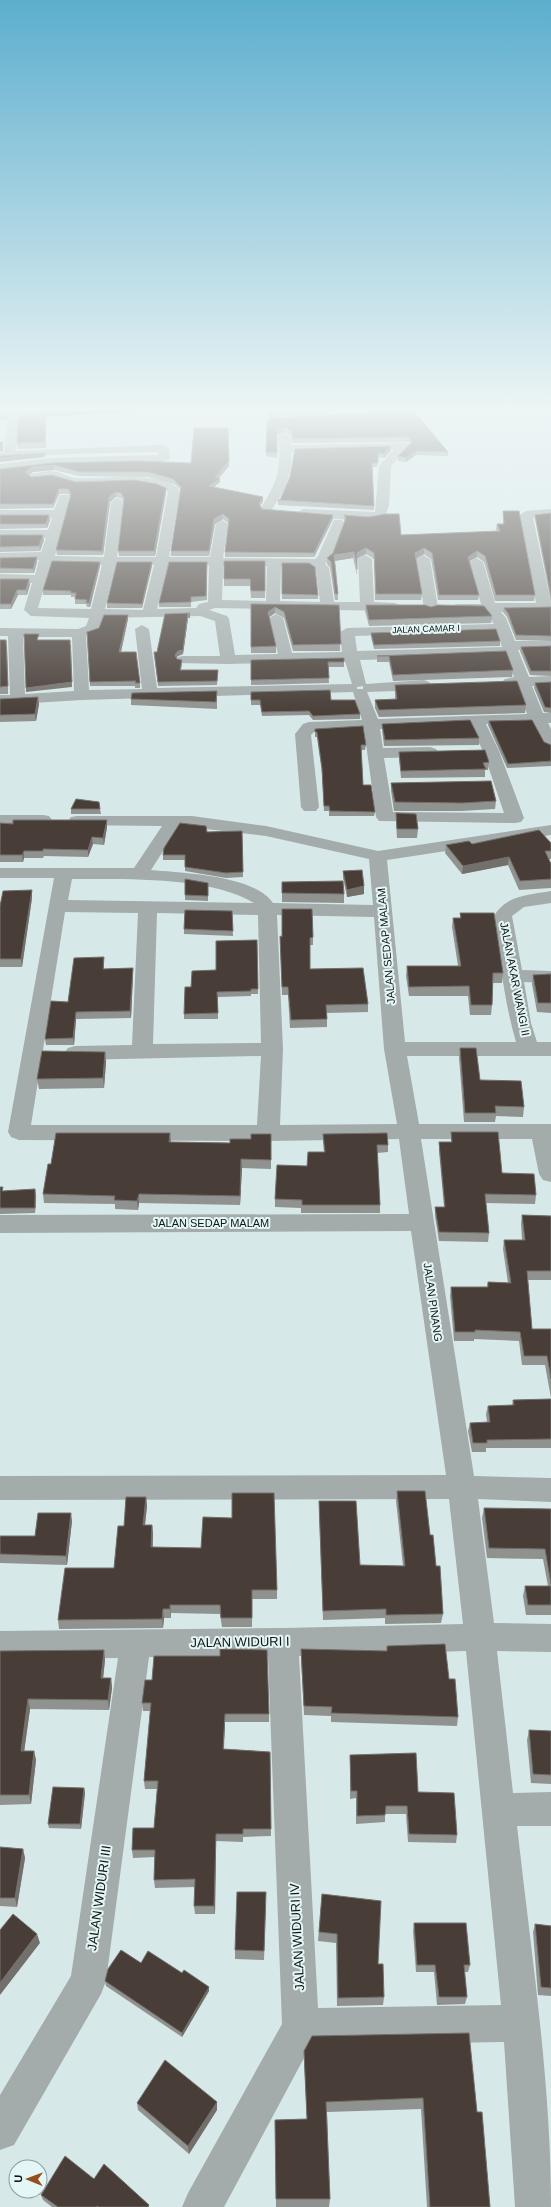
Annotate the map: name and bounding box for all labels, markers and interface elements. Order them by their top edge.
street label: JALAN CAMAR I [392,623,460,635]
street label: JALAN SEDAP MALAM [375,887,397,1005]
street label: JALAN AKAR WANGI II [498,921,532,1037]
street label: JALAN SEDAP MALAM [153,1217,269,1229]
street label: JALAN PINANG [422,1262,444,1342]
street label: JALAN WIDURI I [190,1634,290,1650]
street label: JALAN WIDURI III [84,1844,114,1952]
street label: JALAN WIDURI IV [287,1883,307,1991]
north arrow [8,2159,48,2199]
text: U [12,2175,24,2183]

